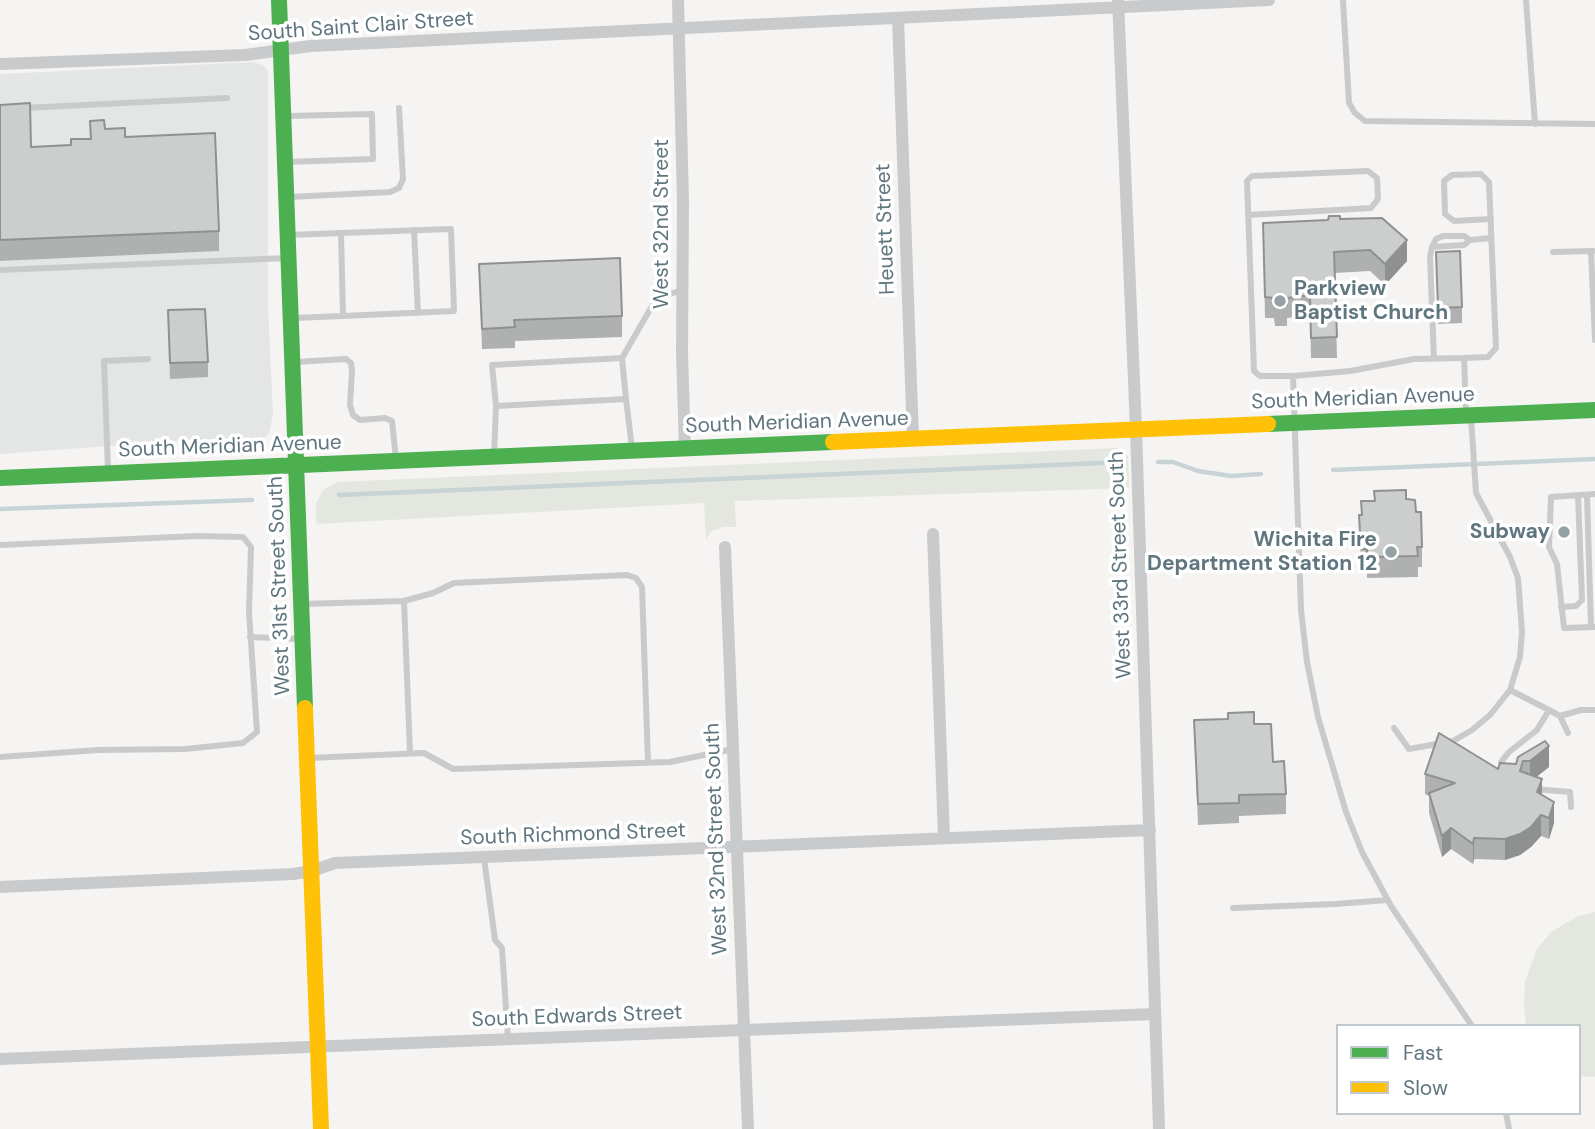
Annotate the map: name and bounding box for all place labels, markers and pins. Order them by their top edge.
place label: Parkview Baptist Church [1294,276,1448,326]
marker: Parkview Baptist Church [1272,293,1288,309]
place label: Subway [1470,519,1550,545]
marker: Subway [1556,524,1572,540]
place label: Wichita Fire Department Station 12 [1147,527,1377,577]
marker: Wichita Fire Department Station 12 [1383,544,1399,560]

